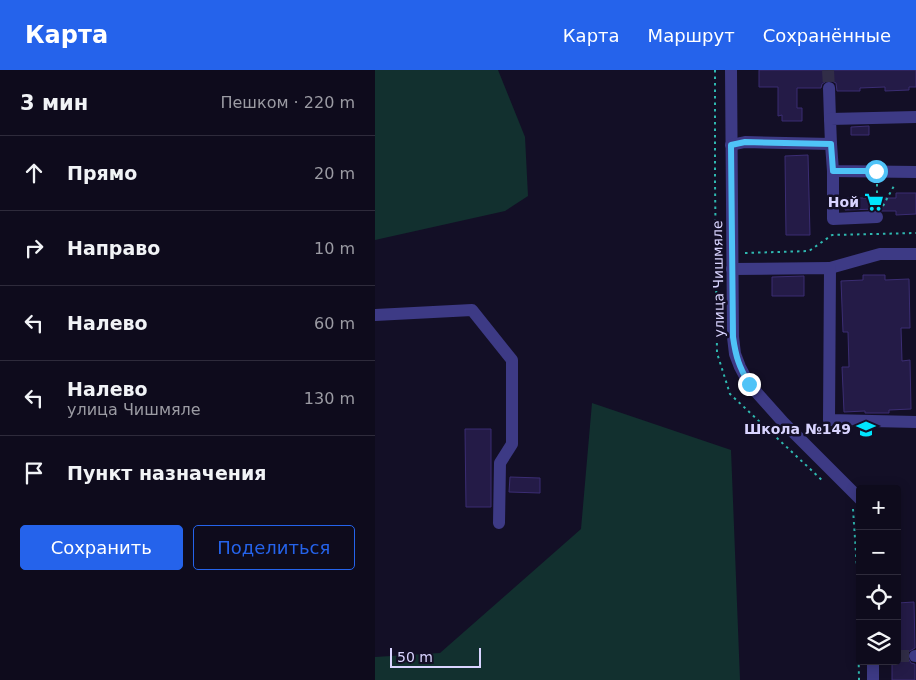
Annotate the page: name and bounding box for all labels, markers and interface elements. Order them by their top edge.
text: Карта [25,21,108,49]
text: Карта [563,25,620,46]
text: Маршрут [648,25,735,46]
text: Сохранённые [763,25,891,46]
text: 3 мин [20,91,88,115]
text: Пешком · 220 m [220,93,355,112]
icon: ahead [20,159,48,187]
route start [865,160,888,183]
text: Прямо [67,162,137,184]
text: 20 m [314,164,355,183]
supermarket icon: Ной [863,191,885,213]
place label: Ной [828,194,859,210]
street label: улица Чишмяле [709,220,727,338]
icon: right [20,234,48,262]
text: Направо [67,237,160,259]
text: 10 m [314,239,355,258]
icon: left [20,309,48,337]
text: Налево [67,312,148,334]
text: 60 m [314,314,355,333]
route end [738,373,761,396]
text: Налево [67,378,148,400]
icon: left [20,384,48,412]
text: 130 m [304,389,355,408]
text: улица Чишмяле [67,400,201,419]
school or university icon: Школа №149 [855,418,877,440]
place label: Школа №149 [744,421,851,437]
icon: arrive [20,459,48,487]
text: Пункт назначения [67,462,266,484]
map controls [856,485,901,665]
button: + [856,485,901,530]
button: Сохранить [20,525,183,570]
button: Поделиться [193,525,355,570]
button: − [856,530,901,575]
button: locate [856,575,901,620]
button: layers [856,620,901,665]
scale bar [390,645,481,668]
text: 50 m [397,649,433,665]

